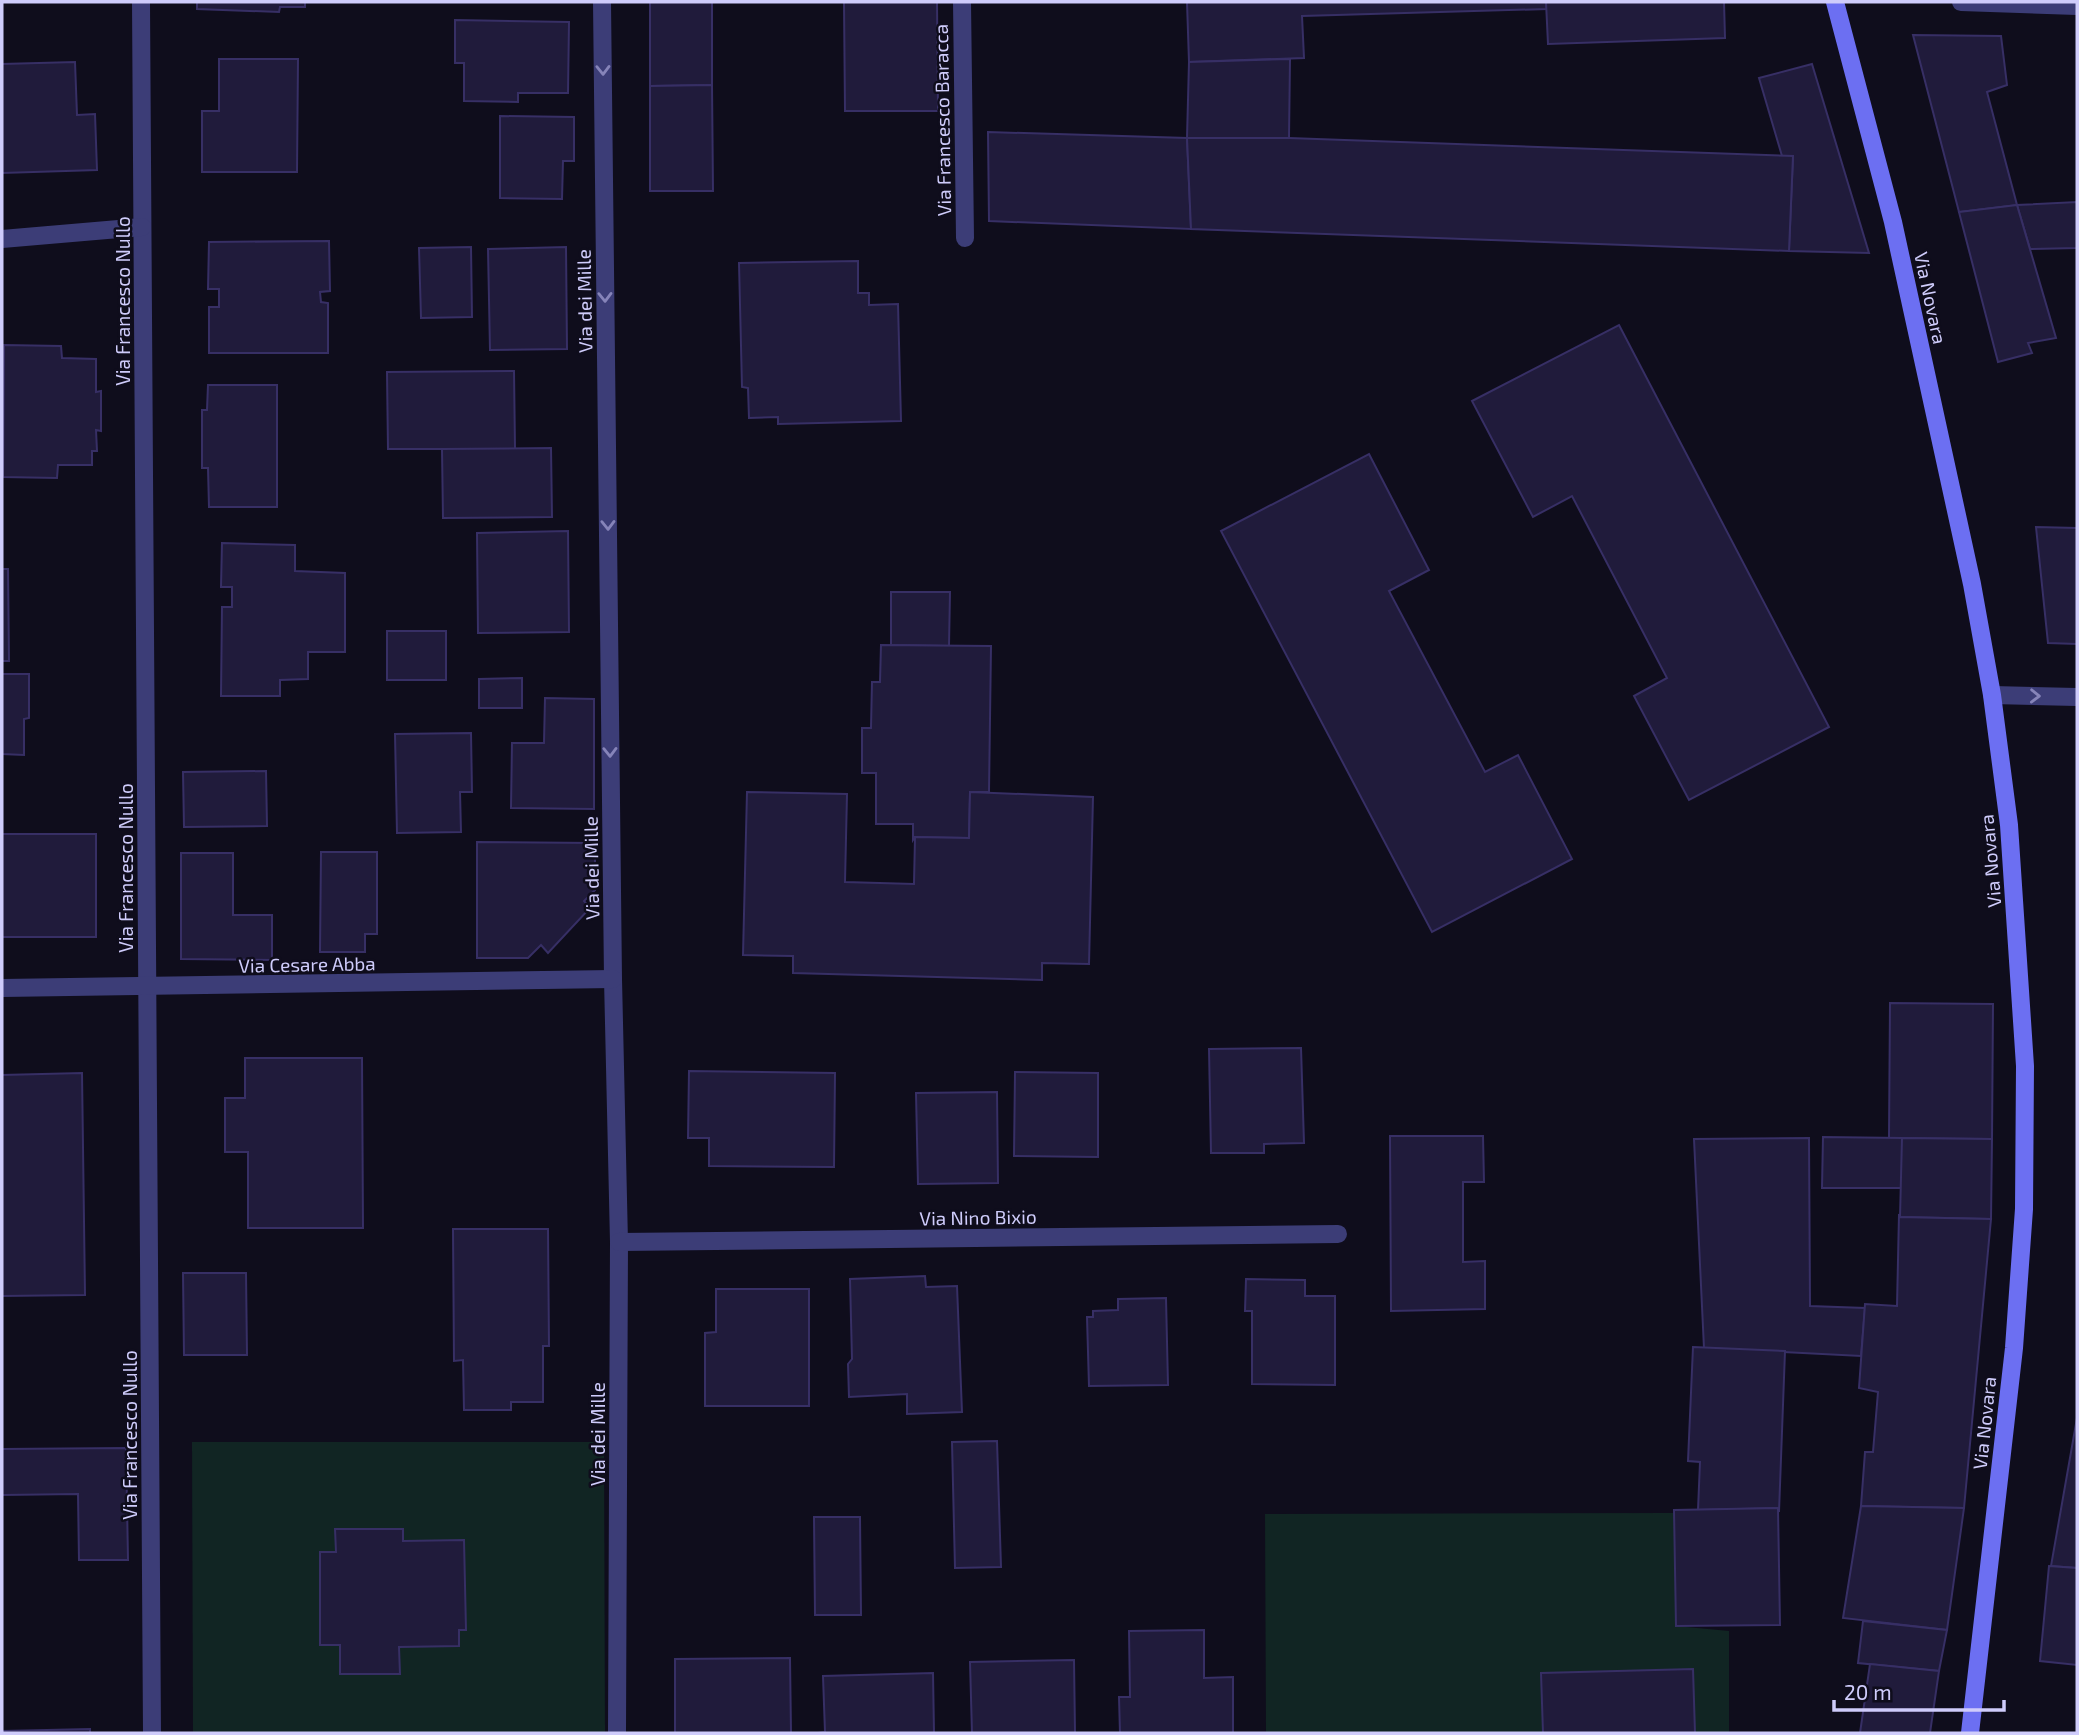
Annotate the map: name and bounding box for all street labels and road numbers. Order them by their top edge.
street label: Via Francesco Baracca [929,24,955,216]
street label: Via Francesco Nullo [111,216,134,386]
street label: Via dei Mille [572,249,596,353]
street label: Via Novara [1910,250,1952,346]
street label: Via Francesco Nullo [114,783,137,953]
street label: Via Novara [1974,813,2006,909]
street label: Via dei Mille [579,816,603,920]
street label: Via Cesare Abba [238,951,376,977]
street label: Via Nino Bixio [919,1204,1037,1230]
street label: Via Francesco Nullo [118,1350,141,1520]
street label: Via Novara [1968,1375,2000,1471]
street label: Via dei Mille [586,1382,609,1486]

